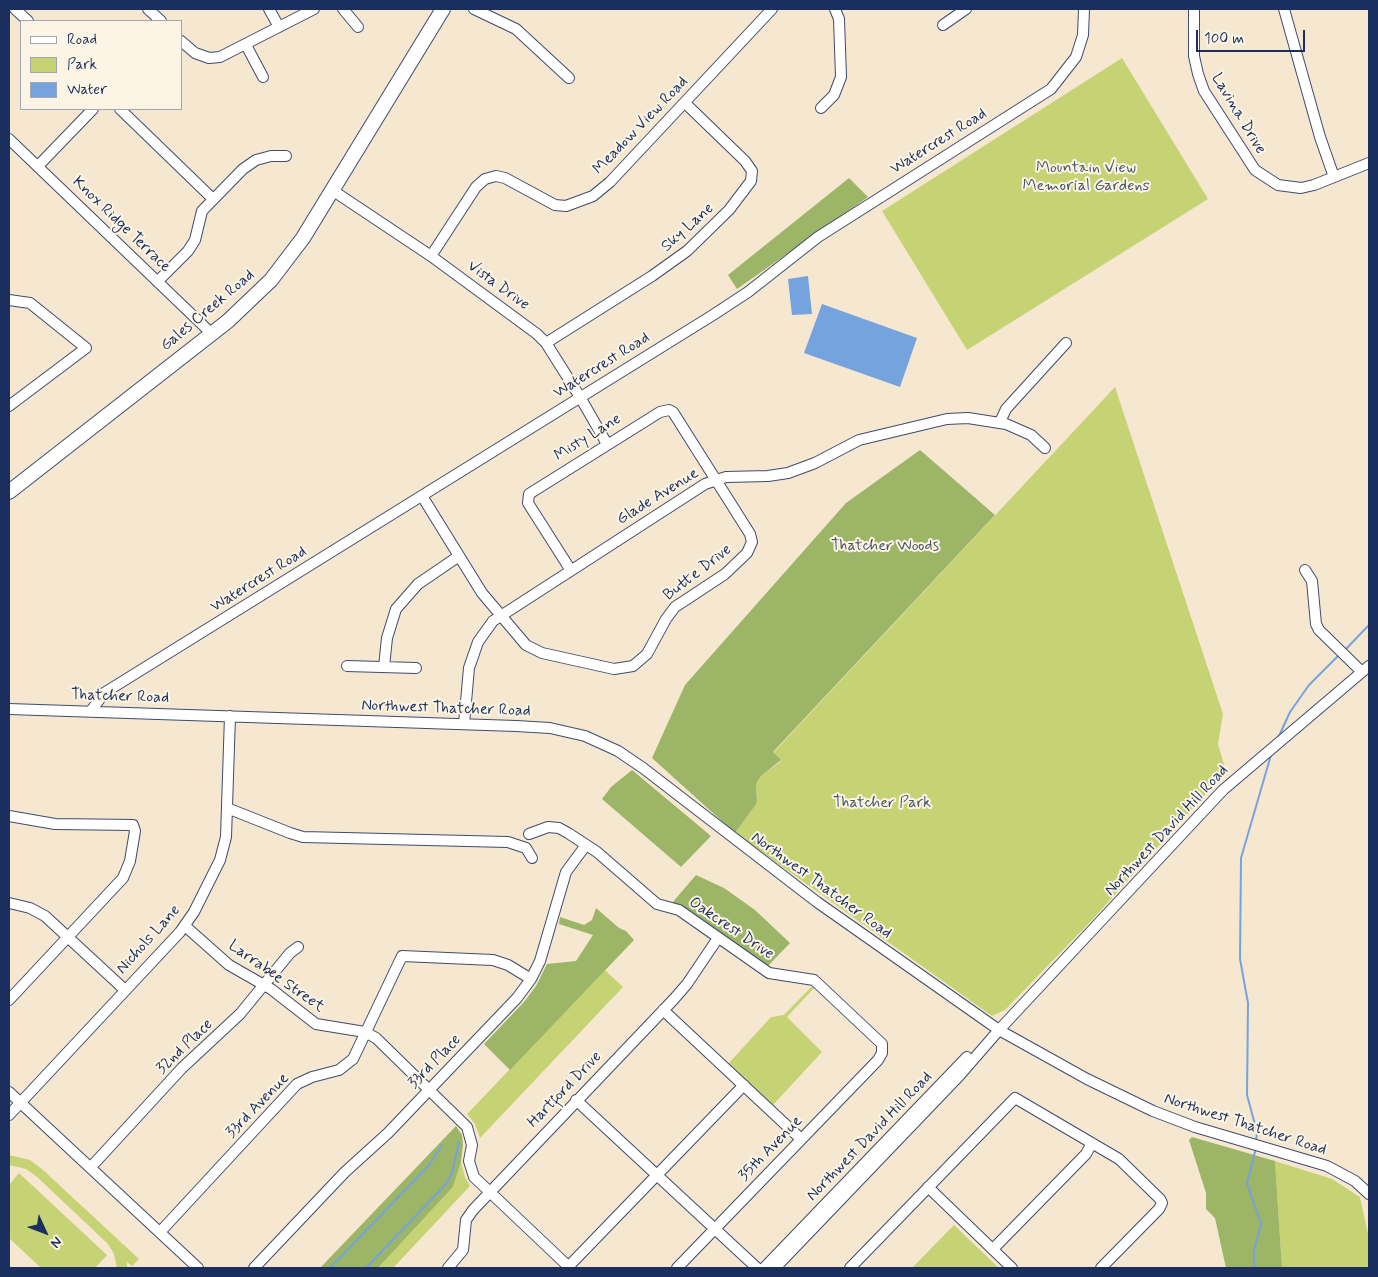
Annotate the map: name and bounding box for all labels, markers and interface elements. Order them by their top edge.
legend [20,20,182,110]
scale bar [1198,20,1307,52]
text: 100 m [1204,29,1244,49]
text: Road [67,30,97,50]
text: Park [67,55,97,75]
street label: Lavina Drive [1206,70,1270,158]
street label: Meadow View Road [589,73,693,179]
text: Water [67,80,107,100]
street label: Watercrest Road [887,105,991,179]
park label: Mountain View Memorial Gardens [1022,159,1150,197]
street label: Knox Ridge Terrace [68,173,174,277]
street label: Sky Lane [658,199,718,257]
street label: Vista Drive [463,257,533,315]
street label: Gales Creek Road [157,266,259,356]
street label: Watercrest Road [550,329,654,403]
street label: Misty Lane [551,410,625,466]
street label: Glade Avenue [614,464,702,530]
park label: Thatcher Woods [831,537,939,557]
street label: Butte Drive [660,540,736,606]
street label: Watercrest Road [207,543,311,617]
street label: Thatcher Road [71,686,169,708]
street label: Northwest Thatcher Road [361,696,531,722]
street label: Northwest David Hill Road [1101,761,1233,901]
park label: Thatcher Park [833,794,931,814]
street label: Northwest Thatcher Road [747,828,895,944]
street label: Oakcrest Drive [685,893,777,965]
street label: Nichols Lane [113,901,185,979]
street label: Larrabee Street [224,937,328,1017]
street label: 32nd Place [153,1015,217,1079]
street label: 33rd Place [404,1031,466,1093]
street label: Hartford Drive [524,1048,606,1132]
street label: Northwest David Hill Road [803,1068,937,1206]
street label: 33rd Avenue [222,1070,294,1142]
street label: Northwest Thatcher Road [1161,1090,1329,1160]
street label: 35th Avenue [735,1112,807,1186]
north arrow [20,1207,70,1257]
text: N [46,1233,66,1252]

